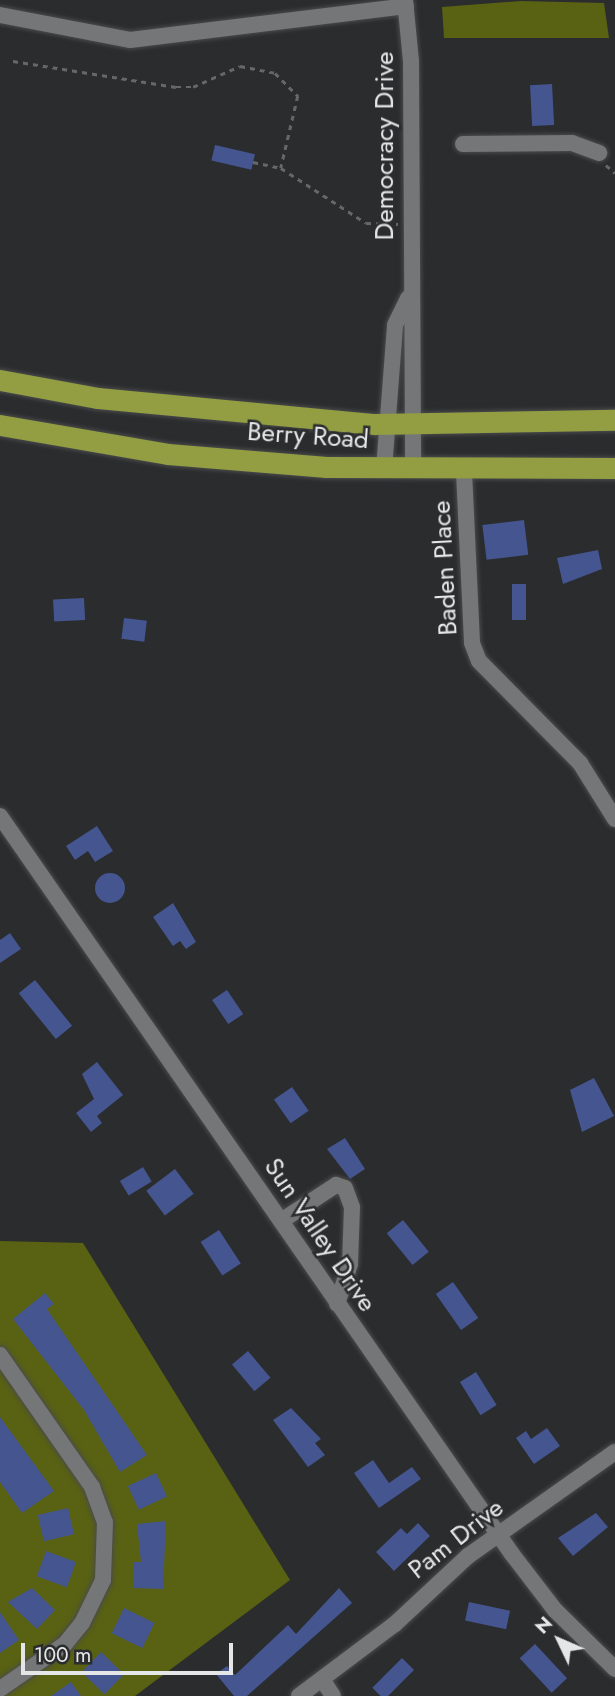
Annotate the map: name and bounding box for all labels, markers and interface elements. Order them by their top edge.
street label: Democracy Drive [369,52,401,240]
street label: Berry Road [246,416,370,456]
street label: Baden Place [426,500,464,636]
street label: Sun Valley Drive [257,1152,383,1318]
street label: Pam Drive [402,1492,510,1586]
north arrow [524,1605,594,1675]
text: N [529,1610,558,1640]
scale bar [24,1630,236,1674]
text: 100 m [34,1640,91,1670]

